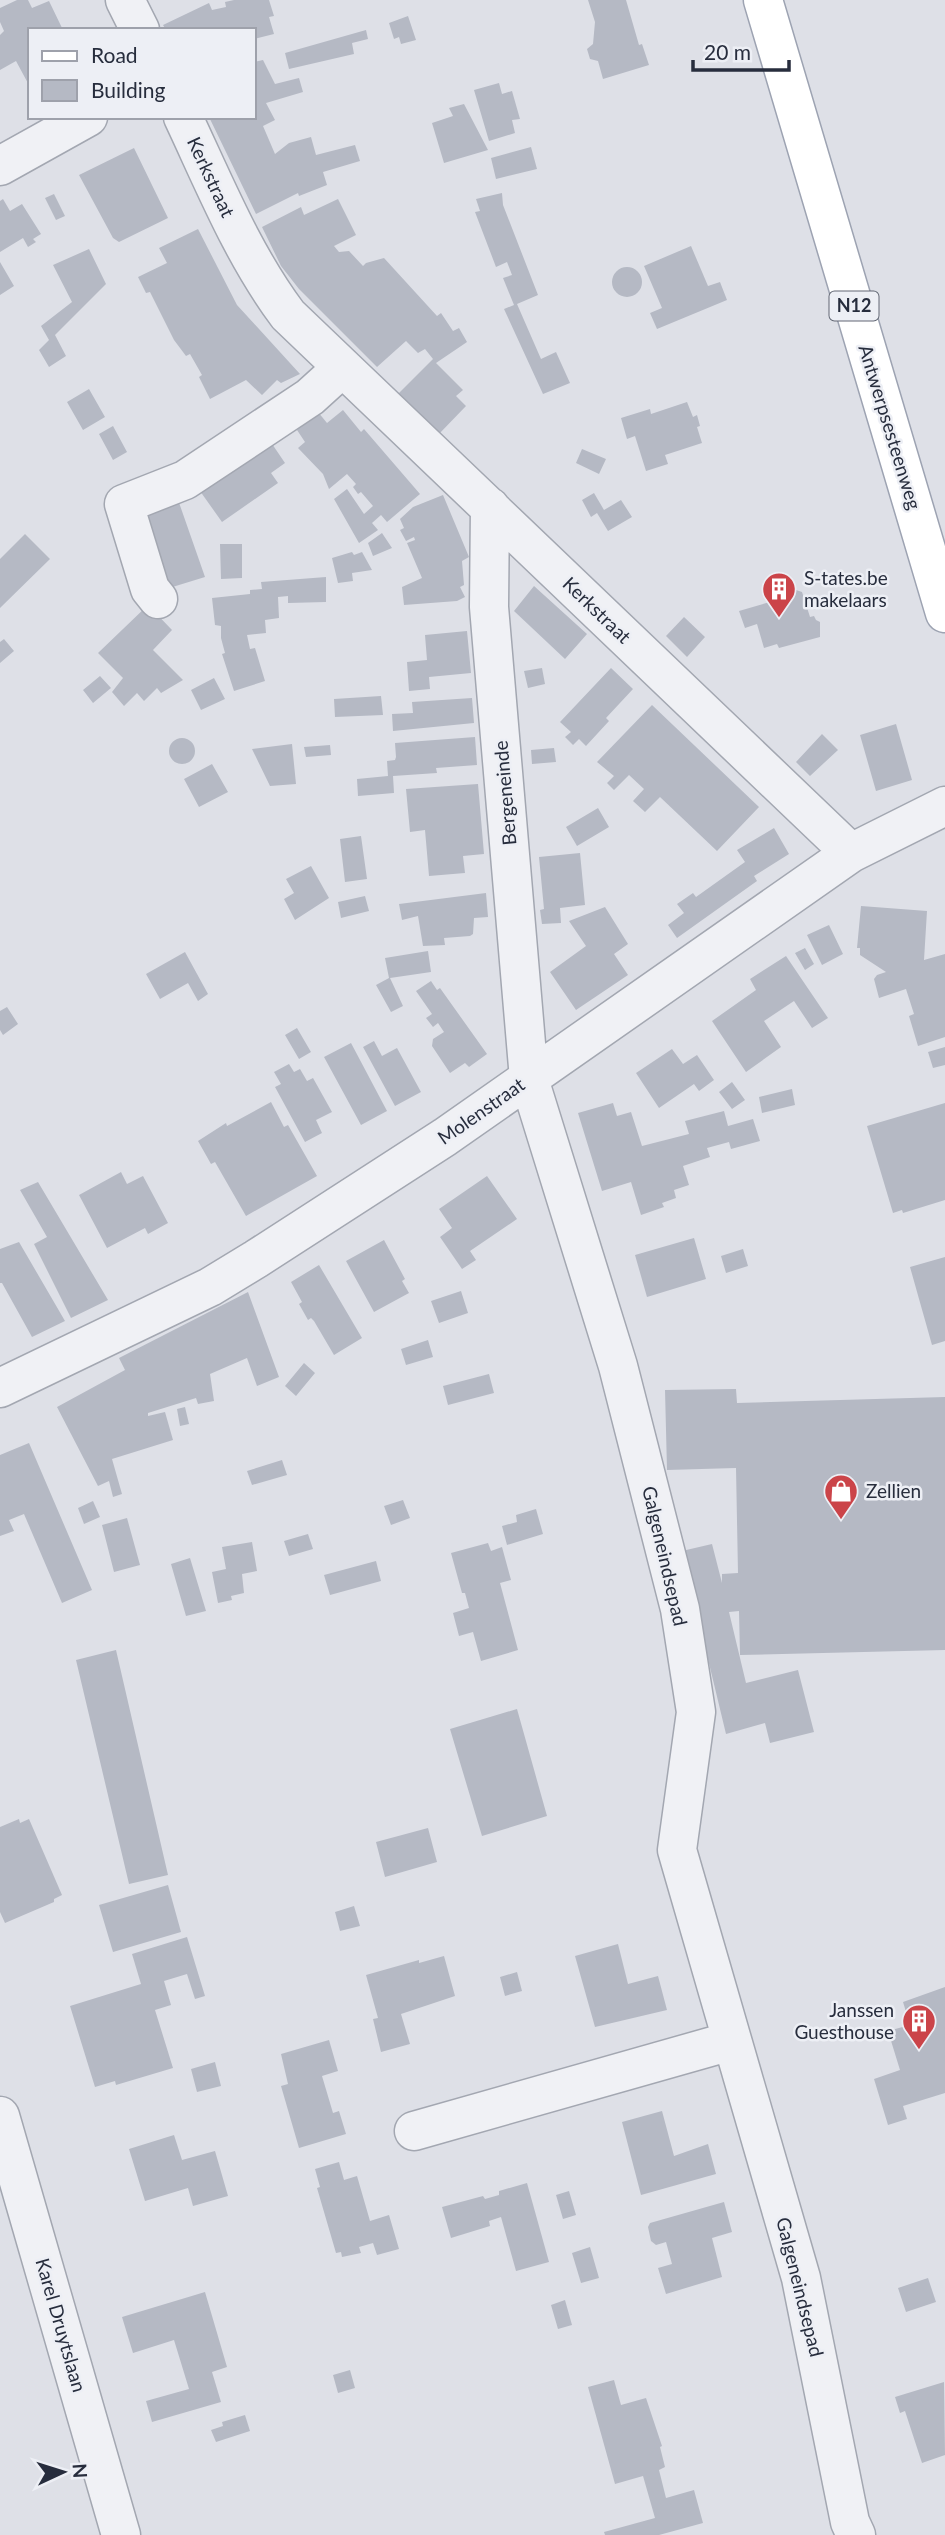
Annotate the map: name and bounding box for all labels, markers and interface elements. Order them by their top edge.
legend [28,28,256,119]
scale bar [693,28,789,72]
text: 20 m [704,39,751,64]
text: Road [91,42,138,67]
text: Building [91,77,166,102]
street label: Kerkstraat [183,133,240,221]
road number: N12 [830,292,878,320]
street label: Antwerpsesteenweg [854,342,927,512]
place label: S-tates.be makelaars [804,566,888,611]
building icon: S-tates.be makelaars [760,570,798,619]
street label: Kerkstraat [558,572,636,648]
street label: Bergeneinde [488,740,521,846]
street label: Molenstraat [433,1072,529,1149]
shop icon: Zellien [822,1472,860,1521]
place label: Zellien [866,1479,921,1502]
street label: Galgeneindsepad [638,1484,693,1628]
place label: Janssen Guesthouse [794,1998,894,2043]
building icon: Janssen Guesthouse [900,2002,938,2051]
street label: Galgeneindsepad [772,2215,829,2359]
street label: Karel Druytslaan [31,2255,92,2395]
north arrow [28,2437,98,2507]
text: N [68,2463,92,2479]

